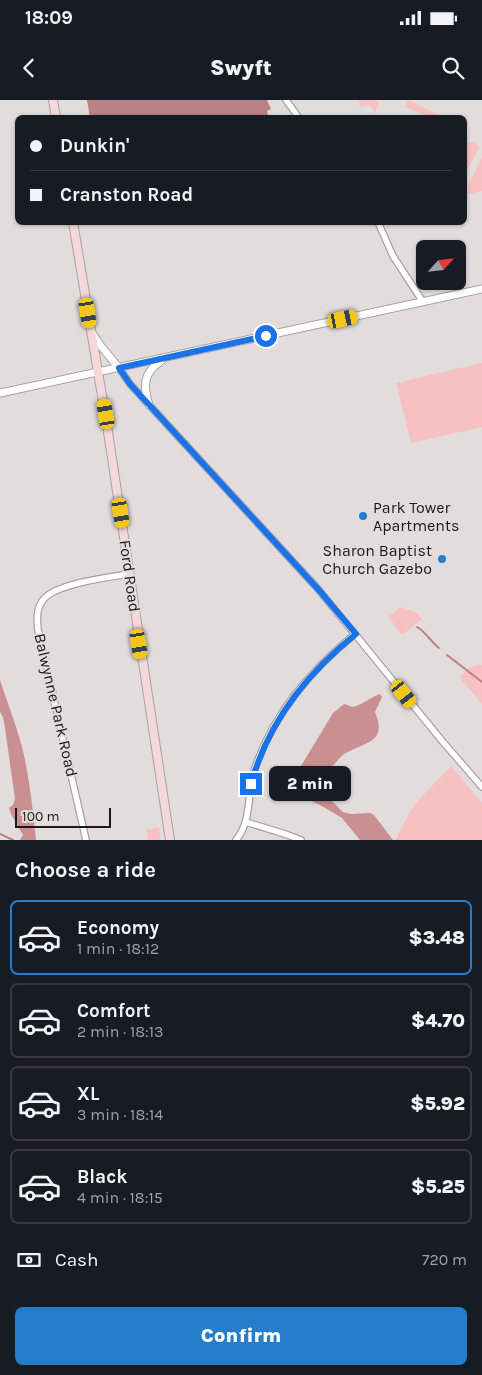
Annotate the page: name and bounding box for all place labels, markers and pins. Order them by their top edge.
place label: Park Tower Apartments [373,498,459,535]
marker: Park Tower Apartments [357,510,369,522]
place label: Sharon Baptist Church Gazebo [322,541,432,578]
marker: Sharon Baptist Church Gazebo [436,553,448,565]

